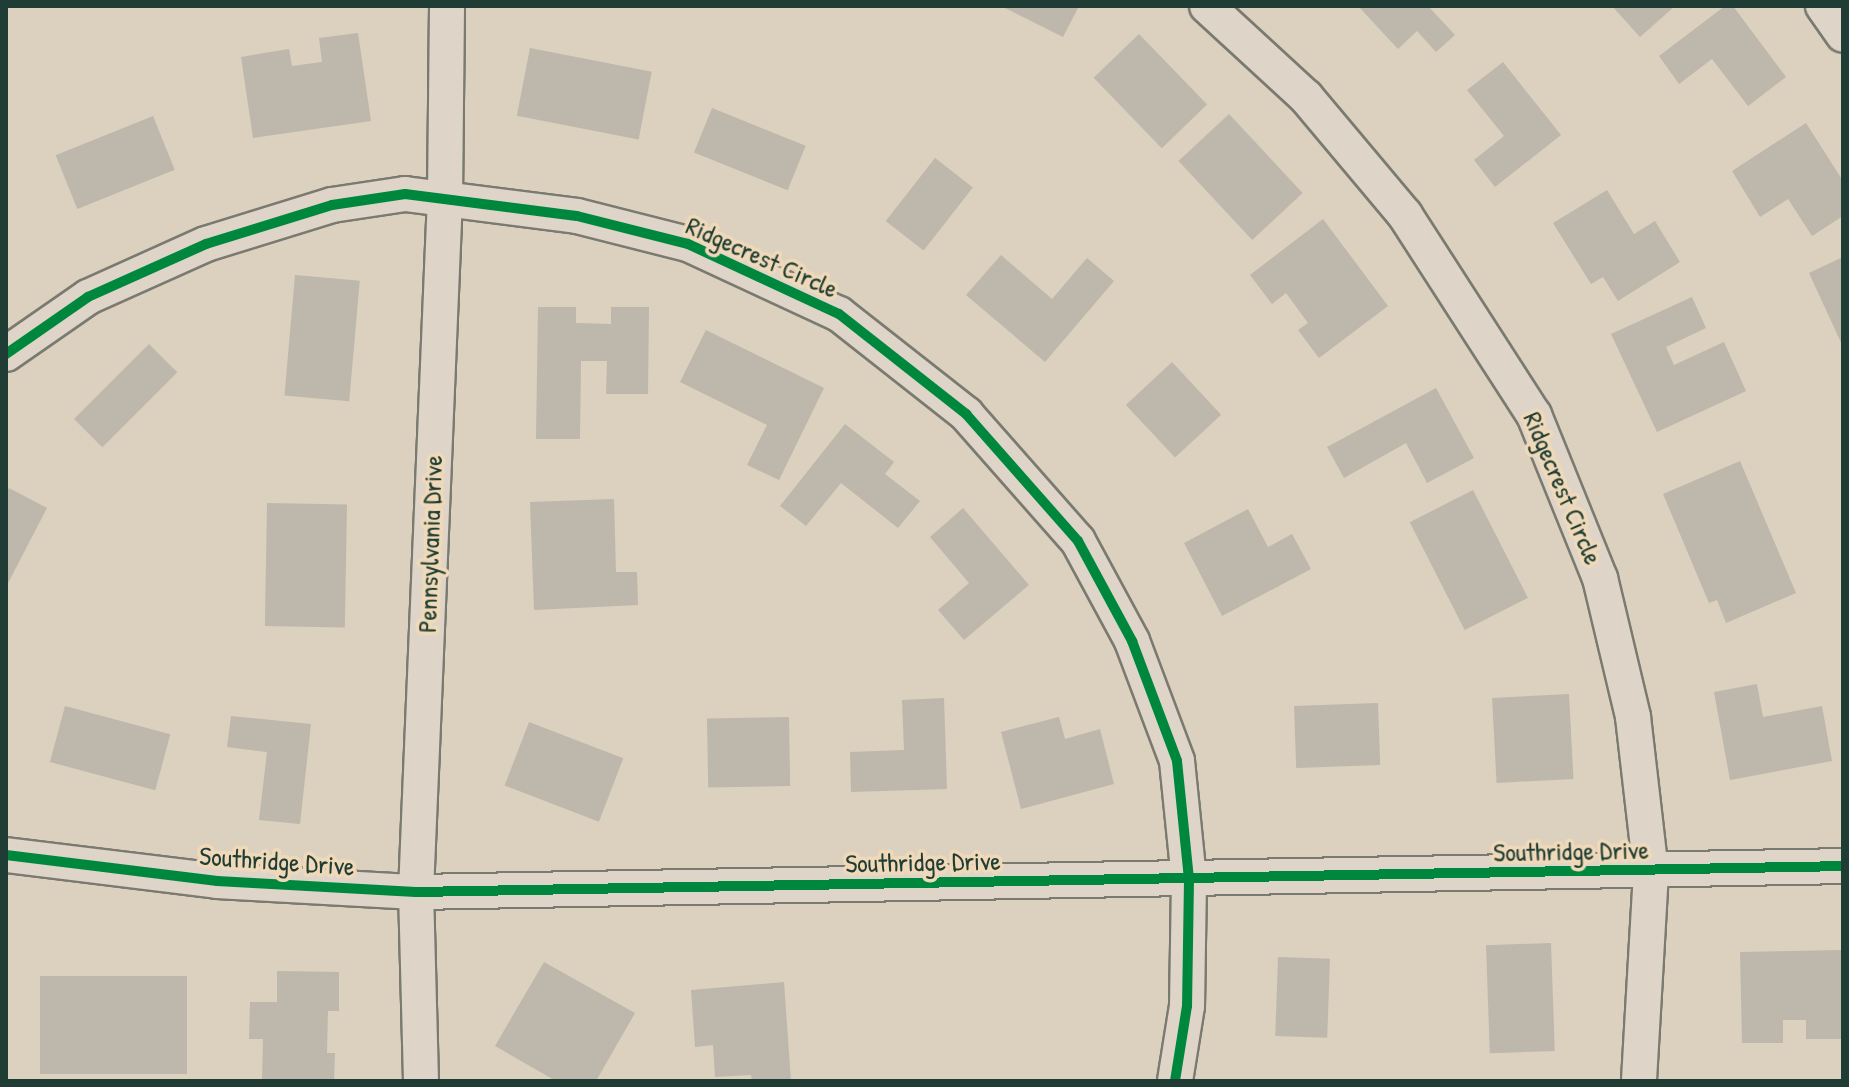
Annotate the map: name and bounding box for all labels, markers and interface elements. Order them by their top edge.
street label: Ridgecrest Circle [681,210,843,304]
street label: Ridgecrest Circle [1517,407,1609,569]
street label: Pennsylvania Drive [411,455,449,633]
street label: Southridge Drive [1493,834,1649,868]
street label: Southridge Drive [198,840,356,882]
street label: Southridge Drive [845,845,1001,879]

